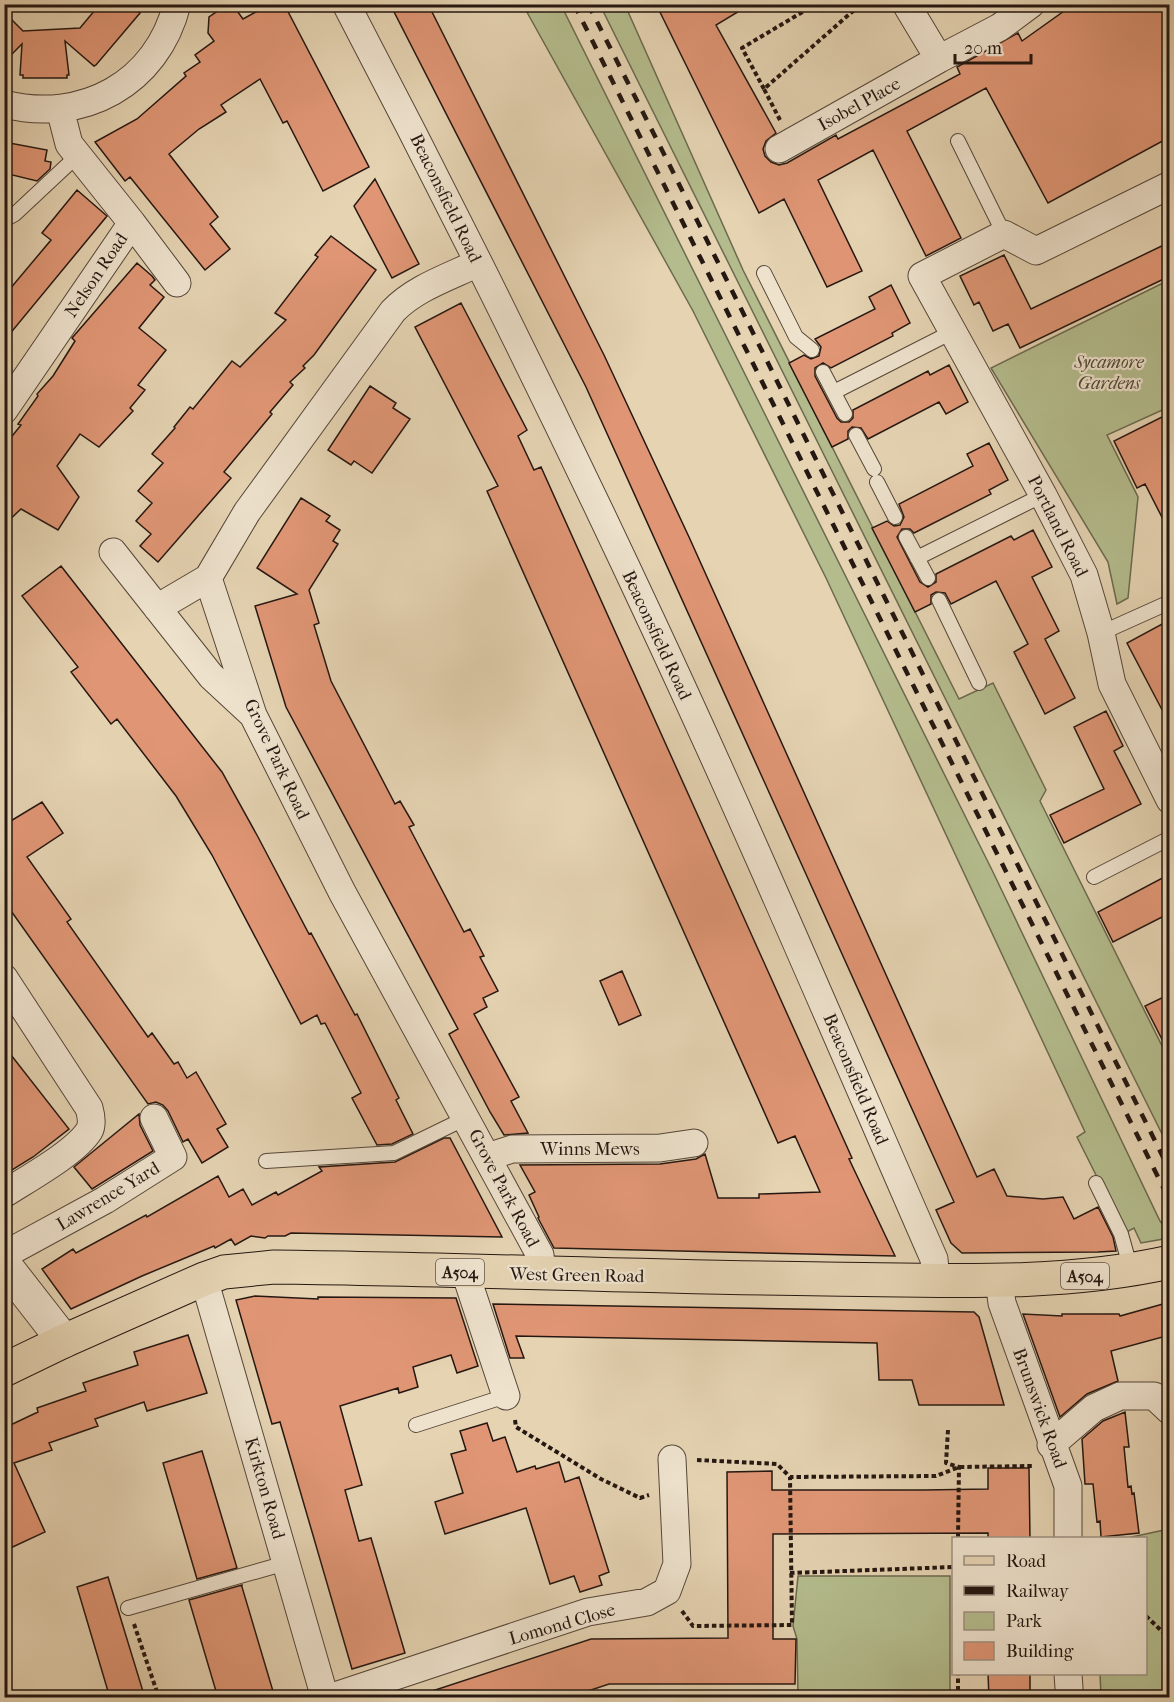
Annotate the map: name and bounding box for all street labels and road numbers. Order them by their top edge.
street label: Isobel Place [814,73,904,136]
street label: Beaconsfield Road [405,131,486,266]
street label: Nelson Road [61,229,132,321]
street label: Portland Road [1023,472,1092,581]
street label: Beaconsfield Road [617,567,696,703]
street label: Grove Park Road [240,696,314,823]
street label: Beaconsfield Road [818,1010,893,1148]
street label: Grove Park Road [464,1126,543,1251]
street label: Winns Mews [539,1139,640,1160]
street label: Lawrence Yard [53,1157,164,1235]
road number: A504 [436,1259,484,1285]
road number: A504 [1061,1263,1109,1289]
street label: West Green Road [508,1264,645,1287]
street label: Brunswick Road [1008,1345,1071,1471]
street label: Kirkton Road [240,1435,289,1542]
street label: Lomond Close [507,1599,618,1650]

